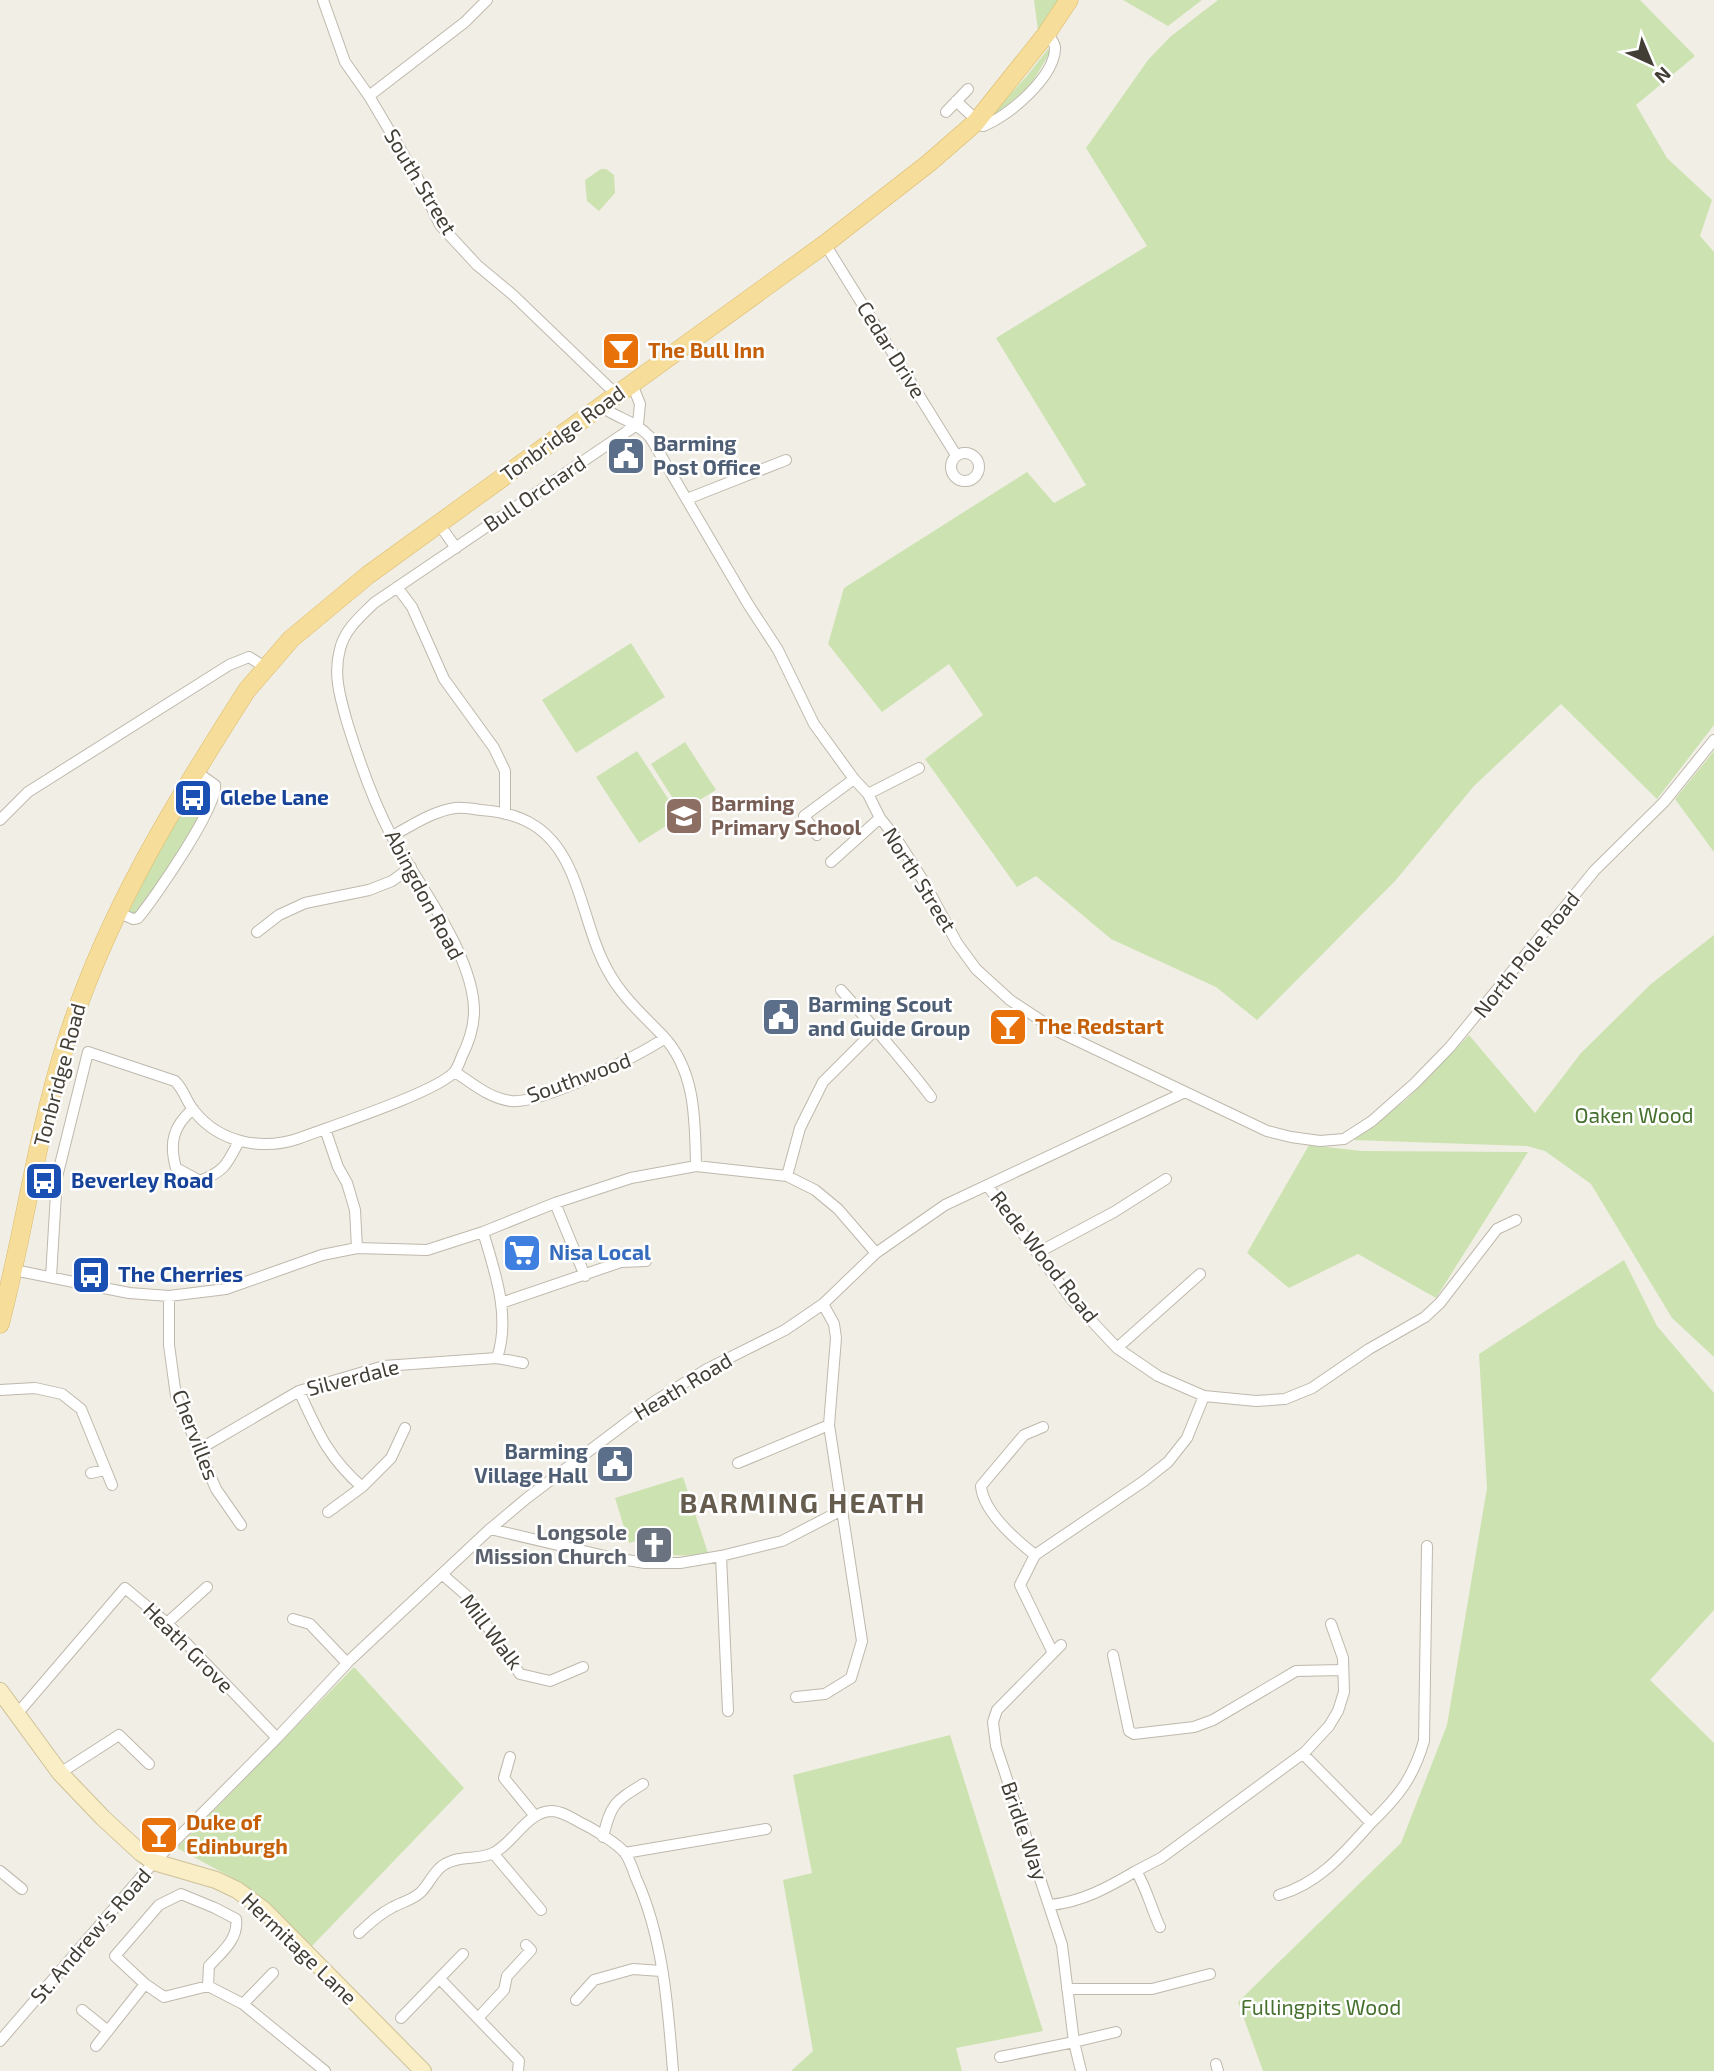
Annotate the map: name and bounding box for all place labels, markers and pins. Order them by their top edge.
bar icon: The Bull Inn [600,330,642,372]
place label: The Bull Inn [648,337,765,362]
place label: Barming Post Office [653,430,761,479]
public building icon: Barming Post Office [605,435,647,477]
bus stop icon: Glebe Lane [172,777,214,819]
place label: Glebe Lane [220,784,329,809]
place label: Barming Primary School [711,790,862,840]
school or university icon: Barming Primary School [663,795,705,837]
place label: Barming Scout and Guide Group [808,991,970,1040]
public building icon: Barming Scout and Guide Group [760,996,802,1038]
bar icon: The Redstart [987,1006,1029,1048]
place label: The Redstart [1035,1013,1164,1038]
bus stop icon: Beverley Road [23,1160,65,1202]
place label: Beverley Road [71,1167,214,1193]
supermarket icon: Nisa Local [501,1232,543,1274]
place label: Nisa Local [549,1239,651,1264]
bus stop icon: The Cherries [70,1254,112,1296]
place label: The Cherries [118,1261,243,1286]
place label: Barming Village Hall [474,1438,588,1487]
public building icon: Barming Village Hall [594,1443,636,1485]
place label: Longsole Mission Church [475,1519,627,1568]
church icon: Longsole Mission Church [633,1524,675,1566]
place label: Duke of Edinburgh [186,1809,288,1858]
bar icon: Duke of Edinburgh [138,1814,180,1856]

